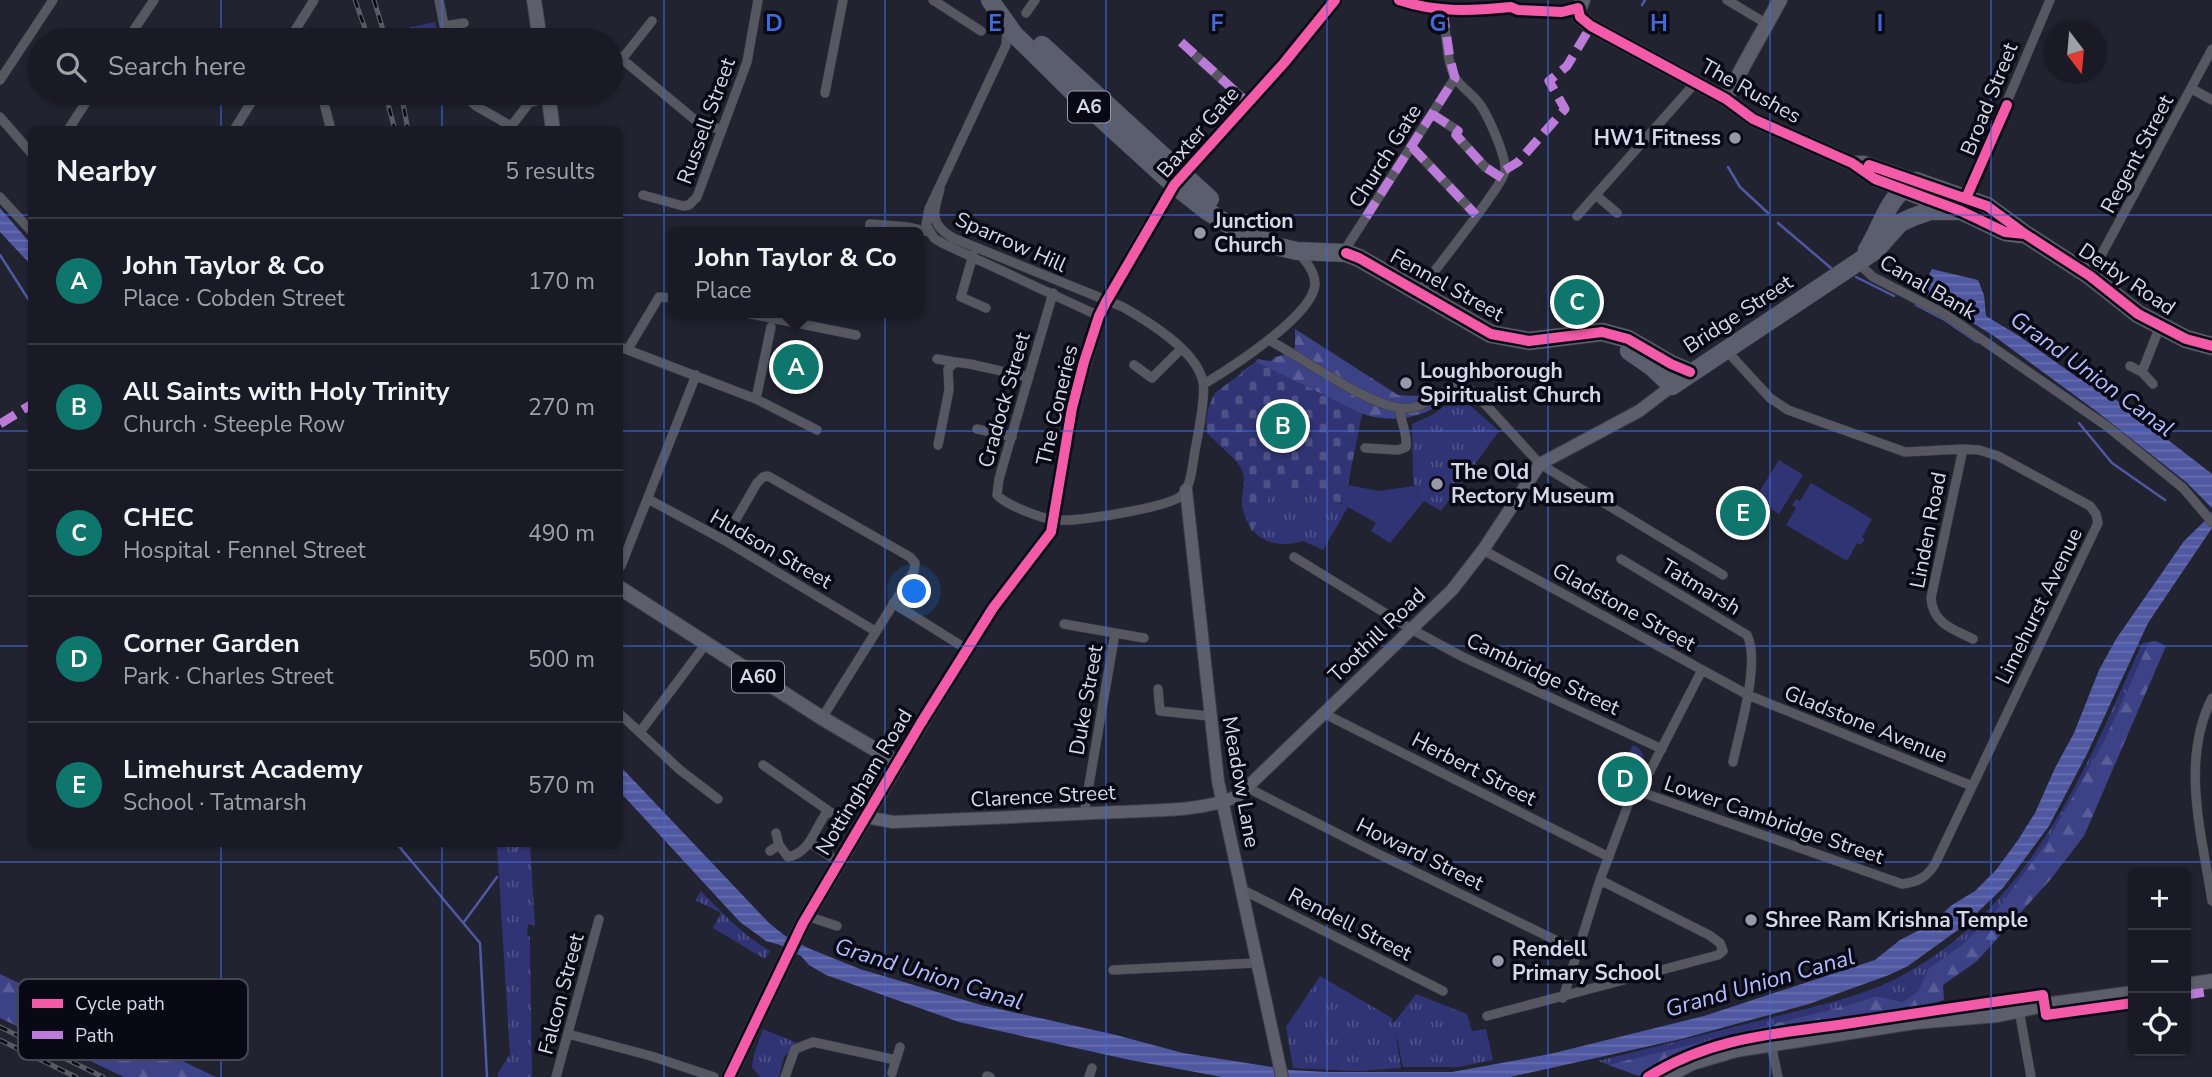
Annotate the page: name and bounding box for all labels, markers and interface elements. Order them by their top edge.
text: D [765,8,783,39]
text: E [988,8,1002,39]
text: F [1211,8,1224,39]
text: G [1430,8,1446,39]
text: H [1650,8,1668,39]
text: I [1877,8,1883,39]
north arrow [2044,21,2107,84]
search box [28,28,623,105]
street label: Broad Street [1954,38,2025,160]
icon: search [52,48,90,86]
text: Search here [108,49,246,84]
street label: The Rushes [1696,52,1806,130]
street label: Russell Street [670,53,742,188]
street label: Baxter Gate [1151,80,1245,184]
street label: Regent Street [2094,89,2180,218]
road number: A6 [1068,92,1110,122]
street label: Church Gate [1342,99,1428,213]
place label: HW1 Fitness [1594,124,1721,152]
marker: HW1 Fitness [1727,130,1743,146]
text: Nearby [56,151,156,192]
text: 5 results [505,156,595,187]
street label: Sparrow Hill [951,205,1072,279]
place label: Junction Church [1213,207,1294,259]
marker: Junction Church [1192,225,1208,241]
popup [668,227,924,318]
street label: Derby Road [2073,236,2181,322]
text: John Taylor & Co [695,240,897,275]
street label: Fennel Street [1385,242,1510,328]
text: John Taylor & Co [123,248,325,283]
street label: Canal Bank [1875,248,1982,326]
text: A [70,266,88,297]
text: 170 m [528,266,595,297]
street label: Bridge Street [1678,268,1799,360]
text: Place [695,275,751,306]
pin: C [1554,276,1600,328]
text: Place · Cobden Street [123,283,345,314]
water label: Grand Union Canal [2004,304,2180,444]
street label: Cradock Street [971,328,1037,471]
pin: A [773,341,819,393]
street label: The Coneries [1030,342,1084,468]
place label: Loughborough Spiritualist Church [1420,357,1601,409]
text: All Saints with Holy Trinity [123,374,450,409]
marker: Loughborough Spiritualist Church [1398,375,1414,391]
text: B [71,392,87,423]
text: 270 m [528,392,595,423]
pin: B [1260,400,1306,452]
text: Church · Steeple Row [123,409,345,440]
place label: The Old Rectory Museum [1451,458,1615,510]
street label: Linden Road [1903,470,1953,590]
marker: The Old Rectory Museum [1429,476,1445,492]
pin: E [1720,487,1766,539]
text: CHEC [123,500,194,535]
street label: Hudson Street [705,503,838,596]
text: C [71,518,87,549]
text: 490 m [528,518,595,549]
street label: Limehurst Avenue [1989,523,2089,689]
text: Hospital · Fennel Street [123,535,365,566]
street label: Tatmarsh [1656,552,1746,622]
street label: Gladstone Street [1547,556,1701,658]
your location [897,574,931,608]
street label: Toothill Road [1322,581,1432,689]
text: Corner Garden [123,626,300,661]
street label: Cambridge Street [1462,626,1625,722]
street label: Duke Street [1063,642,1110,757]
text: D [70,644,88,675]
text: 500 m [528,644,595,675]
text: Park · Charles Street [123,661,334,692]
road number: A60 [732,662,784,692]
street label: Gladstone Avenue [1780,678,1952,770]
street label: Nottingham Road [809,704,919,860]
street label: Meadow Lane [1216,714,1266,850]
street label: Herbert Street [1407,726,1542,813]
text: Limehurst Academy [123,752,363,787]
pin: D [1602,753,1648,805]
street label: Lower Cambridge Street [1661,769,1888,871]
text: E [72,770,86,801]
text: 570 m [528,770,595,801]
street label: Clarence Street [970,778,1117,814]
text: School · Tatmarsh [123,787,307,818]
street label: Howard Street [1352,811,1489,897]
map controls [2128,867,2191,1056]
button: + [2128,867,2191,930]
street label: Rendell Street [1283,881,1417,968]
place label: Shree Ram Krishna Temple [1765,906,2028,934]
marker: Shree Ram Krishna Temple [1743,912,1759,928]
street label: Falcon Street [531,930,591,1058]
button: − [2128,930,2191,993]
water label: Grand Union Canal [831,931,1027,1017]
place label: Rendell Primary School [1512,935,1661,987]
water label: Grand Union Canal [1662,941,1858,1025]
marker: Rendell Primary School [1490,953,1506,969]
legend [18,979,248,1060]
text: Cycle path [75,991,165,1017]
button: locate [2128,993,2191,1056]
text: Path [75,1023,114,1049]

